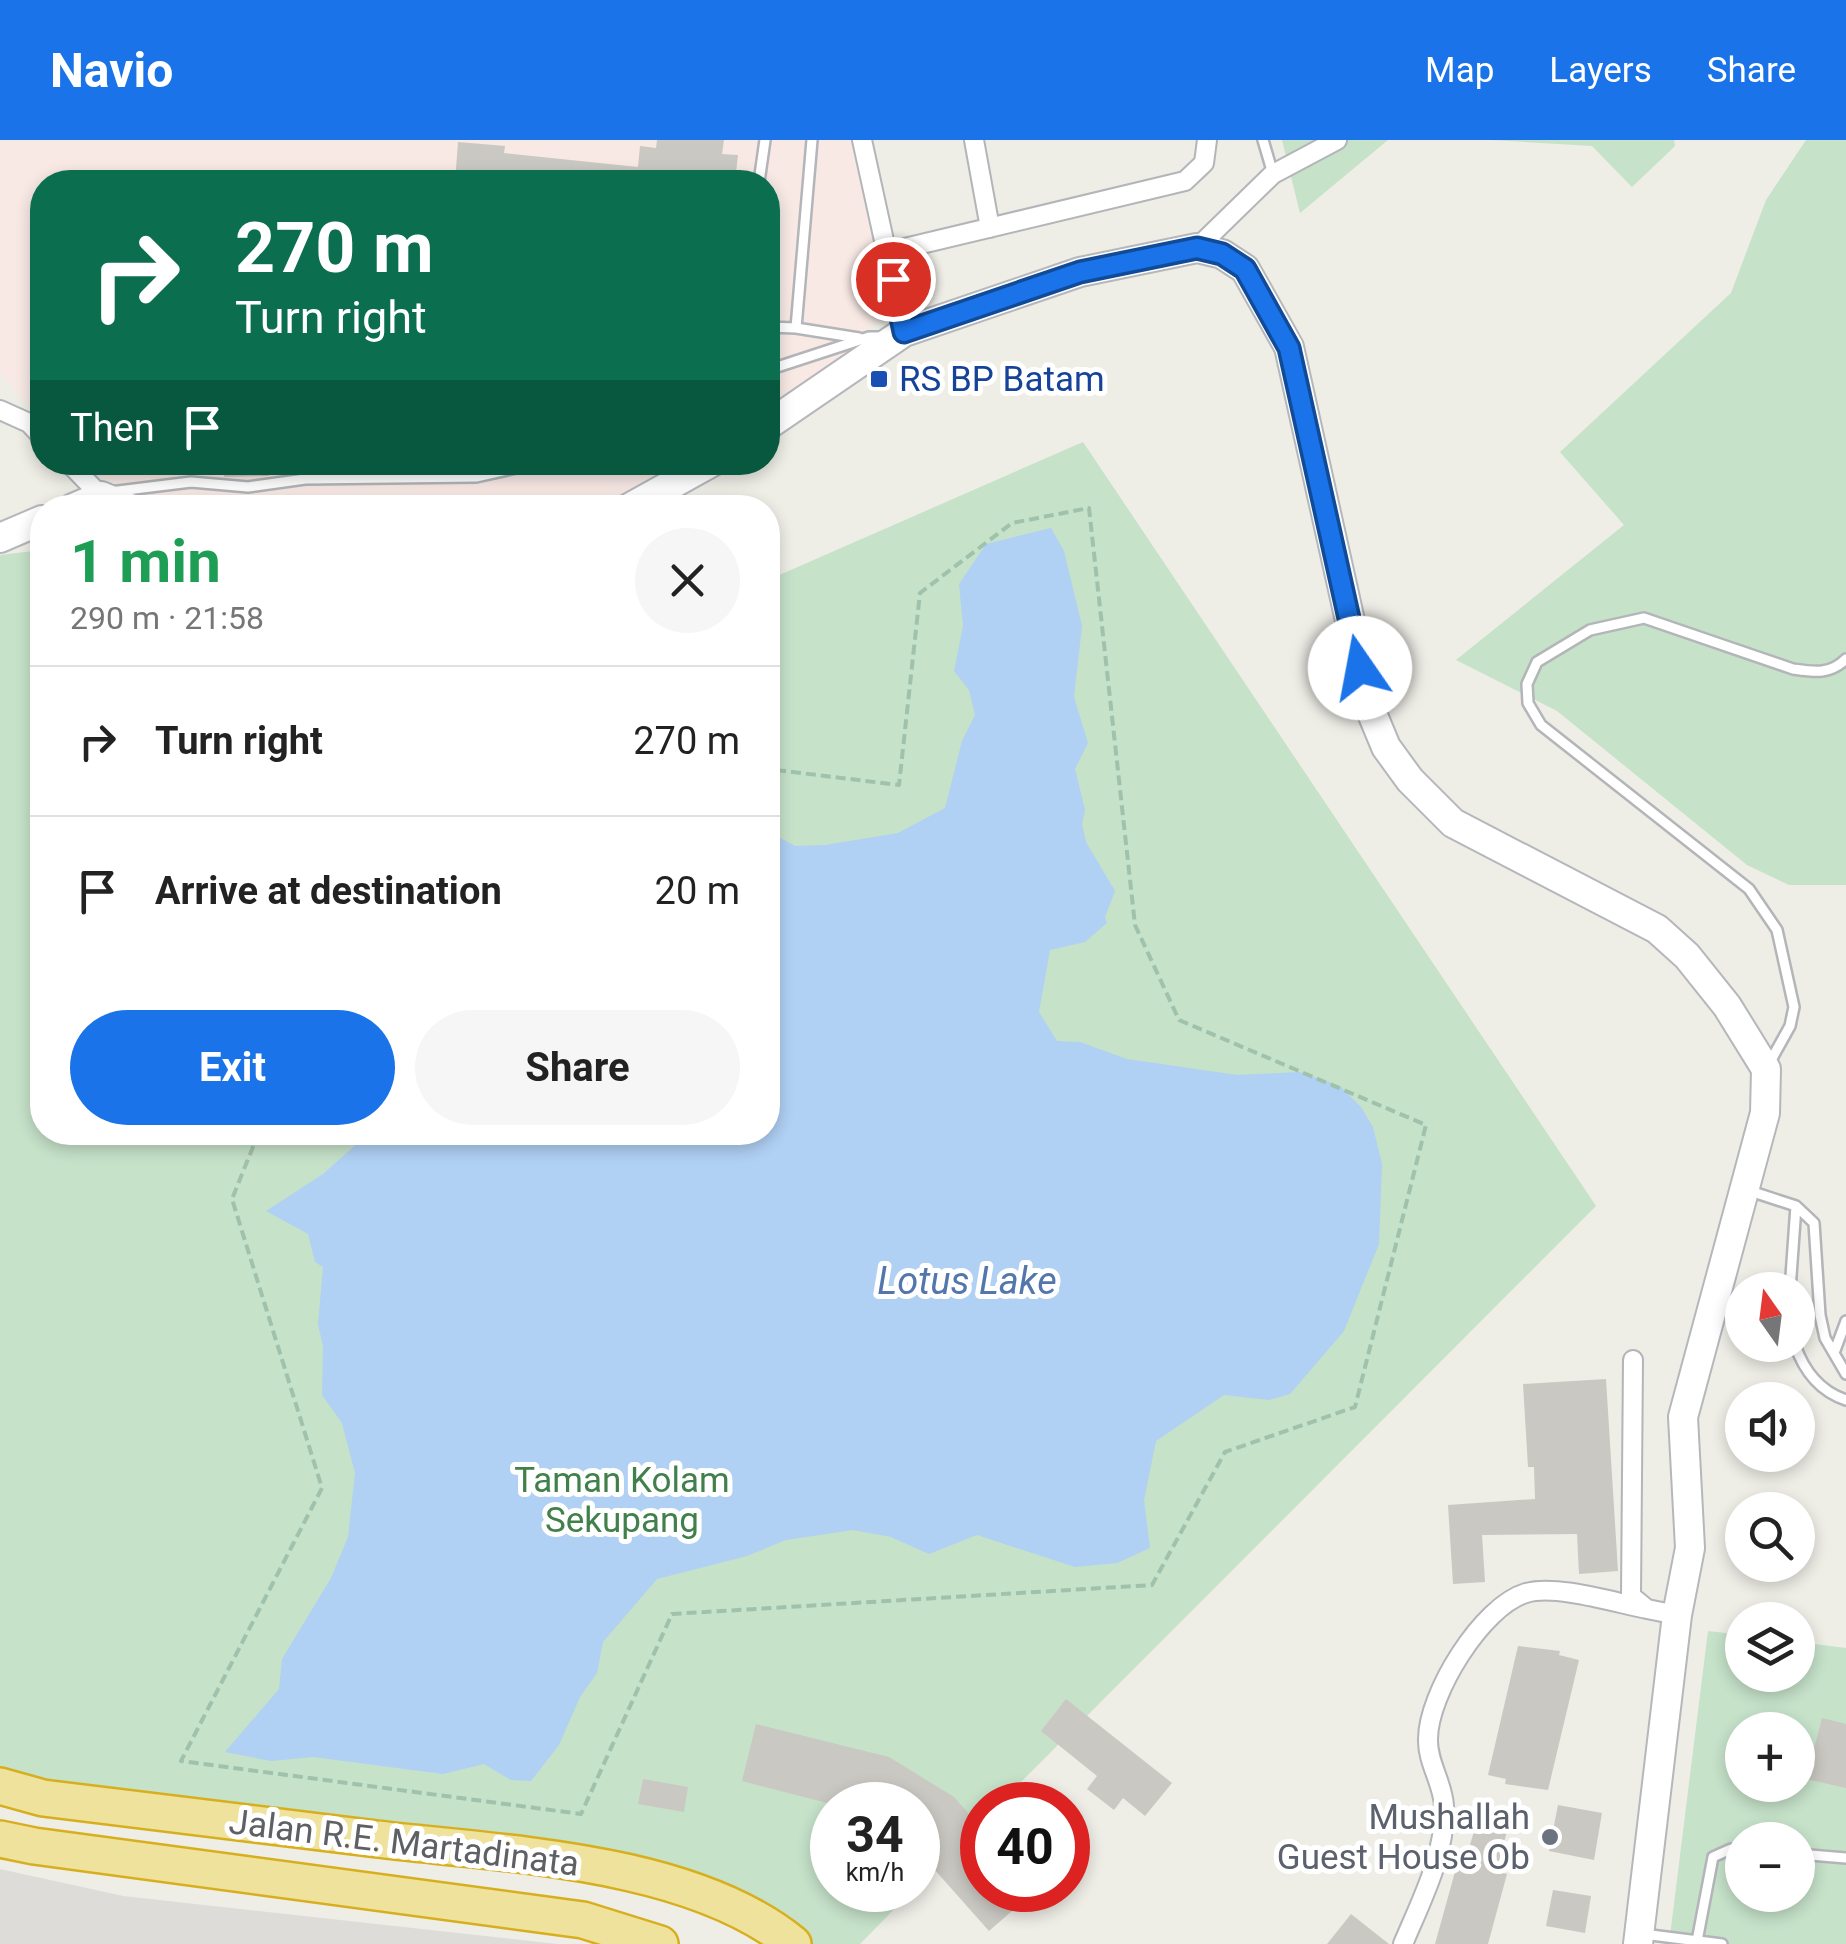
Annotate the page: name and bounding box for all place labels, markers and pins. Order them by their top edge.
pin [851,237,936,322]
place label: RS BP Batam [899,359,1105,400]
marker: RS BP Batam [868,368,890,390]
place label: Mushallah Guest House Ob [1277,1797,1530,1878]
marker: Mushallah Guest House Ob [1539,1826,1561,1848]

